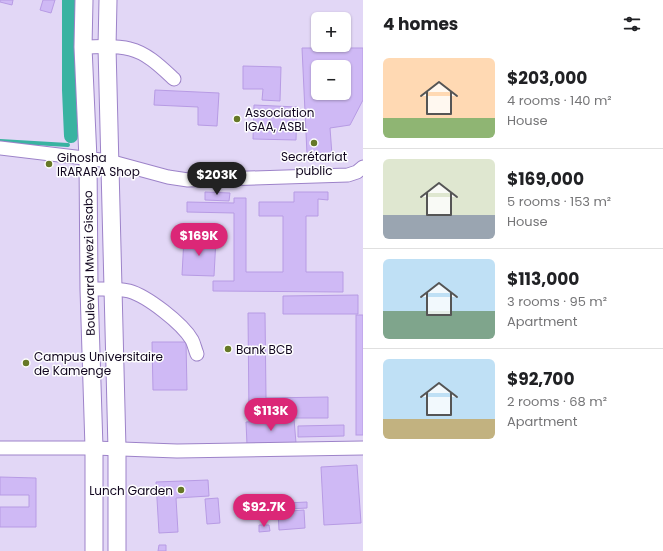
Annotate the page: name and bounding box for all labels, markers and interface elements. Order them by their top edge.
map controls [311,12,351,100]
button: + [311,12,351,52]
text: 4 homes [383,12,458,36]
icon: filters [621,13,643,35]
button: − [311,60,351,100]
text: $203,000 [507,66,587,90]
icon: home [415,74,463,122]
text: 4 rooms · 140 m² [507,91,612,110]
place label: Association IGAA, ASBL [245,104,314,135]
text: House [507,111,547,130]
marker: Association IGAA, ASBL [232,114,242,124]
marker: Secrétariat public [309,138,319,148]
place label: Secrétariat public [281,148,347,179]
place label: Gihosha IRARARA Shop [57,149,140,180]
marker: Gihosha IRARARA Shop [44,159,54,169]
pin: $203K [189,162,245,196]
text: $203K [196,165,238,184]
text: $169,000 [507,167,584,191]
icon: home [415,175,463,223]
street label: Boulevard Mwezi Gisabo [79,190,99,336]
text: 5 rooms · 153 m² [507,192,611,211]
text: House [507,212,547,231]
pin: $169K [171,223,227,257]
text: $169K [180,226,218,245]
text: $113,000 [507,267,579,291]
icon: home [415,275,463,323]
text: 3 rooms · 95 m² [507,292,607,311]
text: Apartment [507,312,577,331]
place label: Bank BCB [236,341,293,358]
marker: Bank BCB [223,344,233,354]
place label: Campus Universitaire de Kamenge [34,348,163,379]
marker: Campus Universitaire de Kamenge [21,358,31,368]
text: $92,700 [507,367,575,391]
icon: home [415,375,463,423]
text: 2 rooms · 68 m² [507,392,607,411]
pin: $113K [243,398,299,432]
text: $113K [253,401,289,420]
text: Apartment [507,412,577,431]
place label: Lunch Garden [89,482,173,499]
marker: Lunch Garden [176,485,186,495]
pin: $92.7K [231,494,297,528]
text: $92.7K [242,497,286,516]

